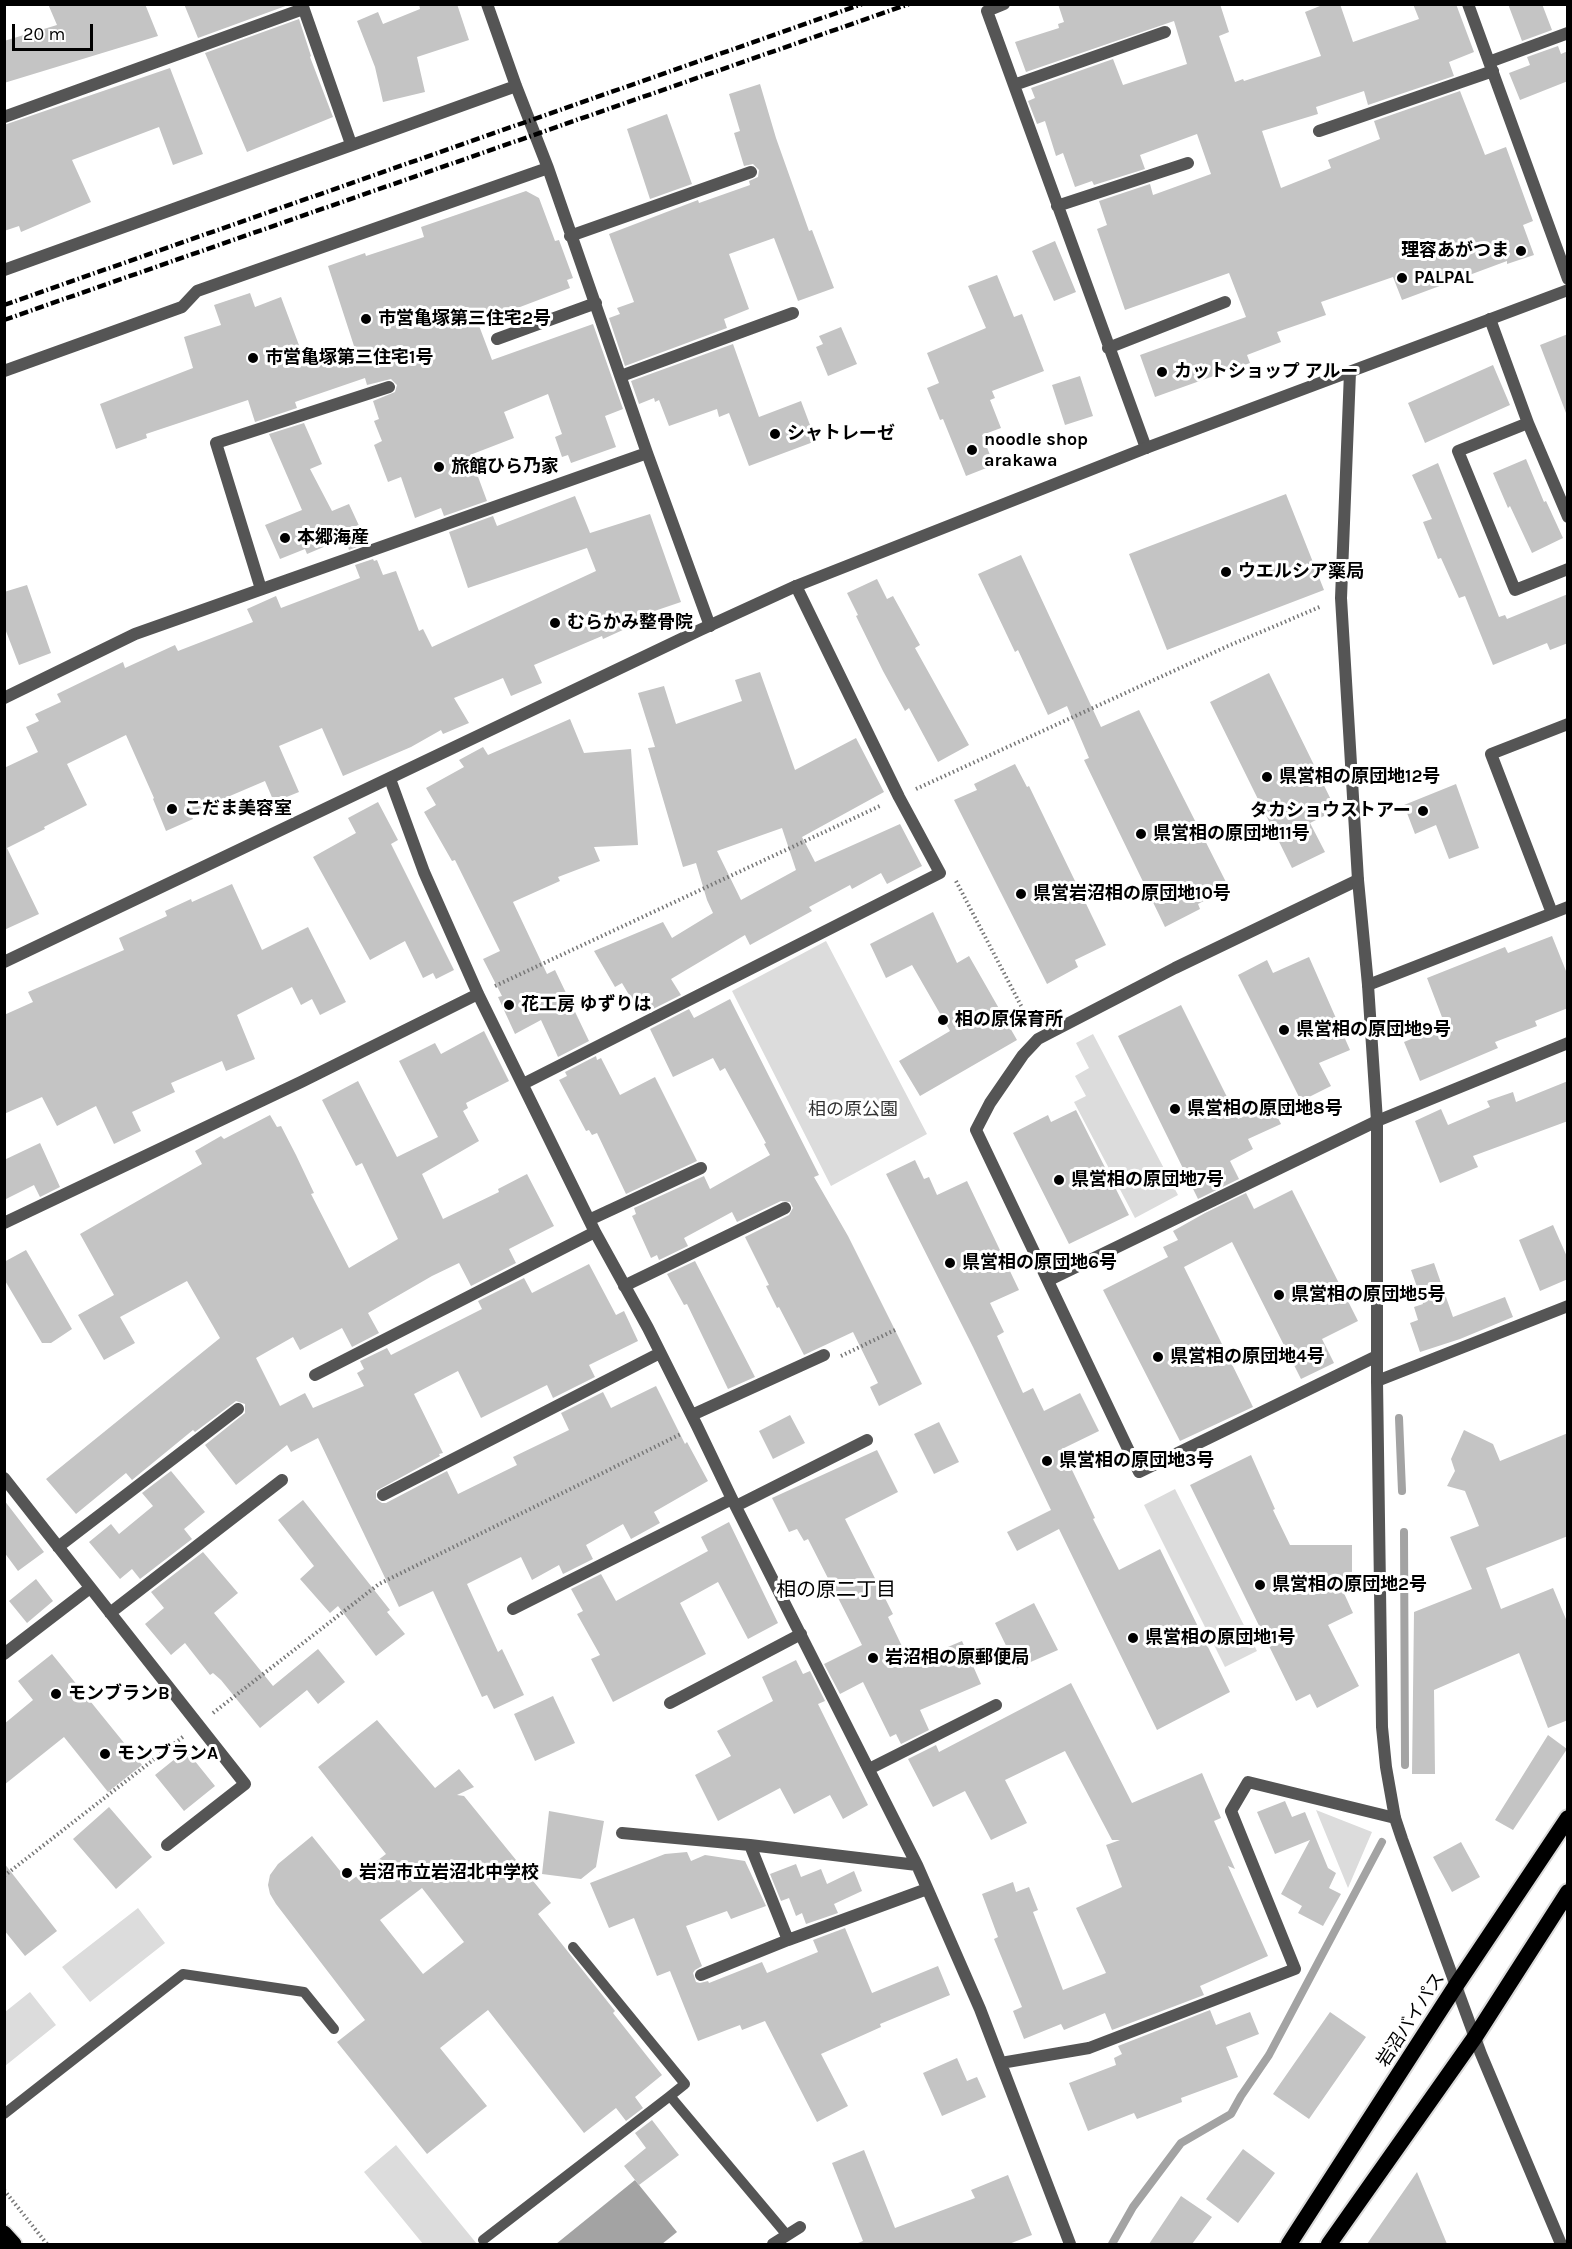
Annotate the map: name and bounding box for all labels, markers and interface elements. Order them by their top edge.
scale bar [15,12,96,50]
text: 20 m [23,23,65,45]
place label: 理容あがつま [1401,240,1509,262]
marker: 理容あがつま [1514,244,1528,258]
place label: PALPAL [1414,267,1474,289]
marker: PALPAL [1395,271,1409,285]
place label: 市営亀塚第三住宅2号 [378,308,551,330]
marker: 市営亀塚第三住宅2号 [359,312,373,326]
place label: 市営亀塚第三住宅1号 [265,347,433,369]
marker: 市営亀塚第三住宅1号 [246,351,260,365]
place label: カットショップ アルー [1174,361,1359,383]
marker: カットショップ アルー [1155,365,1169,379]
place label: シャトレーゼ [787,423,895,445]
marker: シャトレーゼ [768,427,782,441]
place label: noodle shop arakawa [984,429,1088,472]
marker: noodle shop arakawa [965,443,979,457]
place label: 旅館ひら乃家 [451,456,559,478]
marker: 旅館ひら乃家 [432,460,446,474]
place label: 本郷海産 [297,527,369,549]
marker: 本郷海産 [278,531,292,545]
place label: ウエルシア薬局 [1238,561,1364,583]
marker: ウエルシア薬局 [1219,565,1233,579]
place label: むらかみ整骨院 [567,612,693,634]
marker: むらかみ整骨院 [548,616,562,630]
place label: 県営相の原団地12号 [1279,766,1440,788]
marker: 県営相の原団地12号 [1260,770,1274,784]
place label: こだま美容室 [184,798,292,820]
place label: タカショウストアー [1250,800,1411,822]
marker: こだま美容室 [165,802,179,816]
marker: タカショウストアー [1416,804,1430,818]
place label: 県営相の原団地11号 [1153,823,1310,845]
marker: 県営相の原団地11号 [1134,827,1148,841]
place label: 県営岩沼相の原団地10号 [1033,883,1231,905]
marker: 県営岩沼相の原団地10号 [1014,887,1028,901]
place label: 花工房 ゆずりは [521,994,652,1016]
marker: 花工房 ゆずりは [502,998,516,1012]
place label: 相の原保育所 [955,1009,1063,1031]
marker: 相の原保育所 [936,1013,950,1027]
place label: 県営相の原団地9号 [1296,1019,1451,1041]
marker: 県営相の原団地9号 [1277,1023,1291,1037]
place label: 県営相の原団地8号 [1187,1098,1343,1120]
park label: 相の原公園 [808,1099,898,1121]
marker: 県営相の原団地8号 [1168,1102,1182,1116]
place label: 県営相の原団地7号 [1071,1169,1224,1191]
marker: 県営相の原団地7号 [1052,1173,1066,1187]
place label: 県営相の原団地6号 [962,1252,1117,1274]
marker: 県営相の原団地6号 [943,1256,957,1270]
place label: 県営相の原団地5号 [1291,1284,1445,1306]
marker: 県営相の原団地5号 [1272,1288,1286,1302]
place label: 県営相の原団地4号 [1170,1346,1325,1368]
marker: 県営相の原団地4号 [1151,1350,1165,1364]
place label: 県営相の原団地3号 [1059,1450,1214,1472]
marker: 県営相の原団地3号 [1040,1454,1054,1468]
place label: 県営相の原団地2号 [1272,1574,1427,1596]
district label: 相の原二丁目 [776,1578,896,1602]
marker: 県営相の原団地2号 [1253,1578,1267,1592]
place label: 県営相の原団地1号 [1145,1627,1295,1649]
marker: 県営相の原団地1号 [1126,1631,1140,1645]
place label: 岩沼相の原郵便局 [885,1647,1029,1669]
marker: 岩沼相の原郵便局 [866,1651,880,1665]
place label: モンブランB [68,1683,170,1705]
marker: モンブランB [49,1687,63,1701]
place label: モンブランA [117,1743,218,1765]
marker: モンブランA [98,1747,112,1761]
place label: 岩沼市立岩沼北中学校 [359,1862,539,1884]
marker: 岩沼市立岩沼北中学校 [340,1866,354,1880]
street label: 岩沼バイパス [1373,1969,1449,2071]

